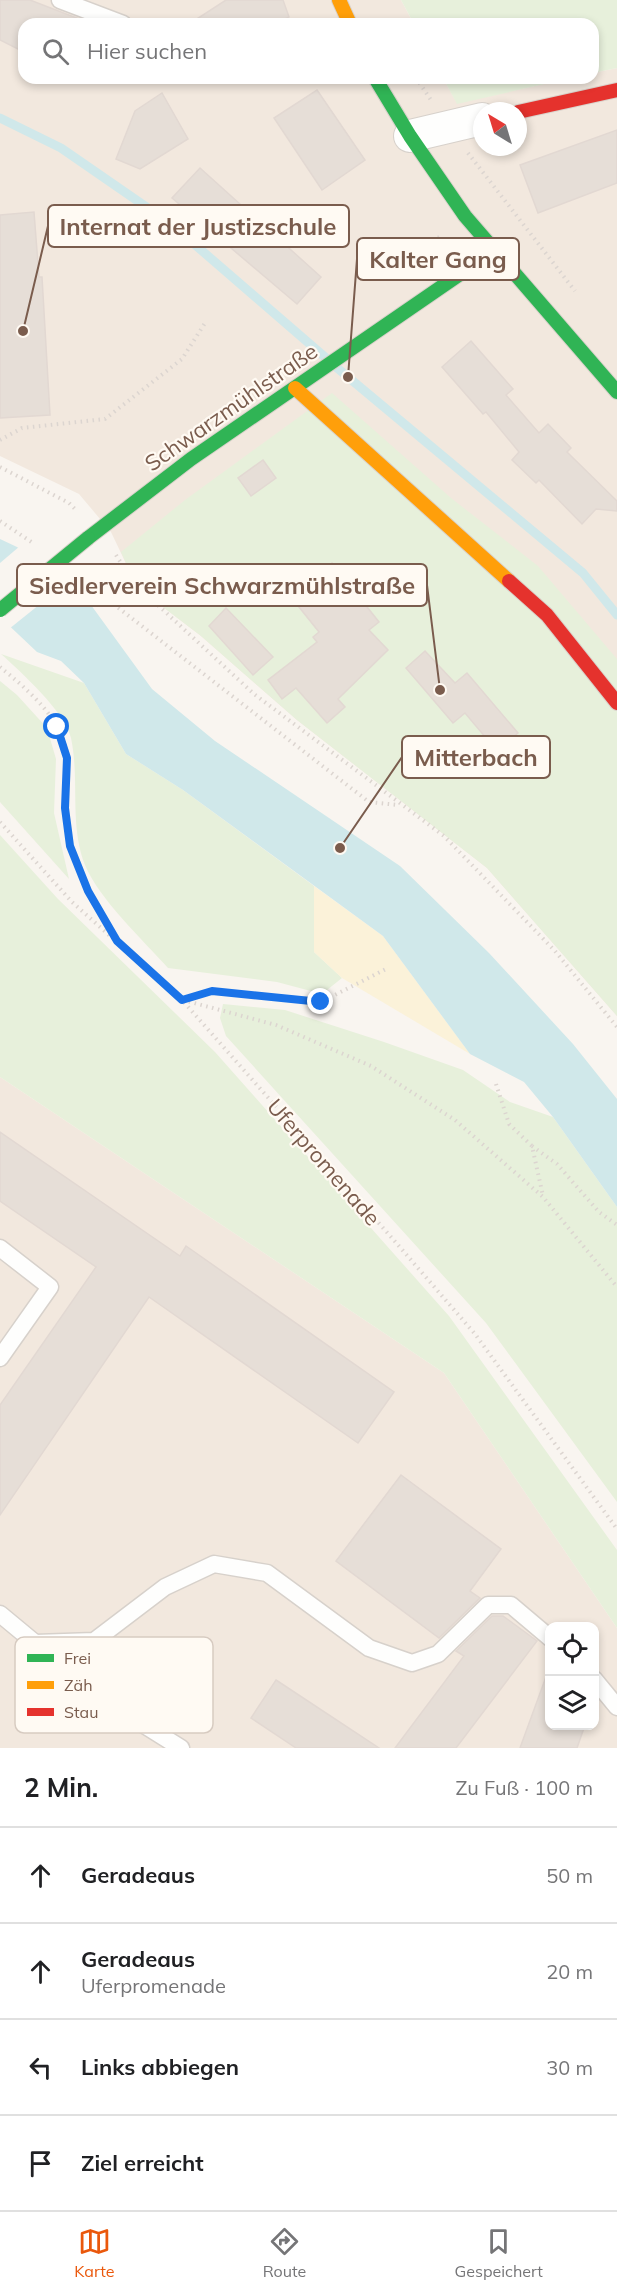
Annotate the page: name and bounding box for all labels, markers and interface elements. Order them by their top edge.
search box [18,18,599,84]
icon: search [39,35,72,68]
text: Hier suchen [87,37,207,65]
north arrow [473,102,527,156]
callout: Internat der Justizschule [48,205,349,247]
text: Internat der Justizschule [60,211,336,241]
callout: Kalter Gang [357,238,519,280]
text: Kalter Gang [369,244,507,274]
street label: Schwarzmühlstraße [139,337,323,477]
callout: Siedlerverein Schwarzmühlstraße [17,564,427,606]
text: Siedlerverein Schwarzmühlstraße [29,570,415,600]
route start [43,713,69,739]
callout: Mitterbach [402,736,550,778]
text: Mitterbach [414,742,538,772]
route end [307,988,333,1014]
street label: Uferpromenade [261,1093,387,1231]
map controls [545,1622,599,1730]
button: locate [545,1622,599,1676]
legend [15,1637,213,1733]
text: Frei [64,1648,91,1668]
text: Zäh [64,1675,93,1695]
button: layers [545,1676,599,1730]
text: Stau [64,1702,98,1722]
text: 2 Min. [24,1771,98,1804]
text: Zu Fuß · 100 m [455,1775,593,1800]
icon: ahead [24,1859,57,1892]
text: Geradeaus [81,1861,195,1889]
text: 50 m [546,1863,593,1888]
text: Geradeaus [81,1945,195,1973]
icon: ahead [24,1955,57,1988]
text: 20 m [546,1959,593,1984]
text: Uferpromenade [81,1973,226,1998]
icon: left [24,2051,57,2084]
text: Links abbiegen [81,2053,239,2081]
text: 30 m [546,2055,593,2080]
icon: arrive [24,2147,57,2180]
text: Ziel erreicht [81,2149,204,2177]
tab: Karte [74,2225,114,2281]
tab: Route [263,2225,306,2281]
tab: Gespeichert [455,2225,543,2281]

